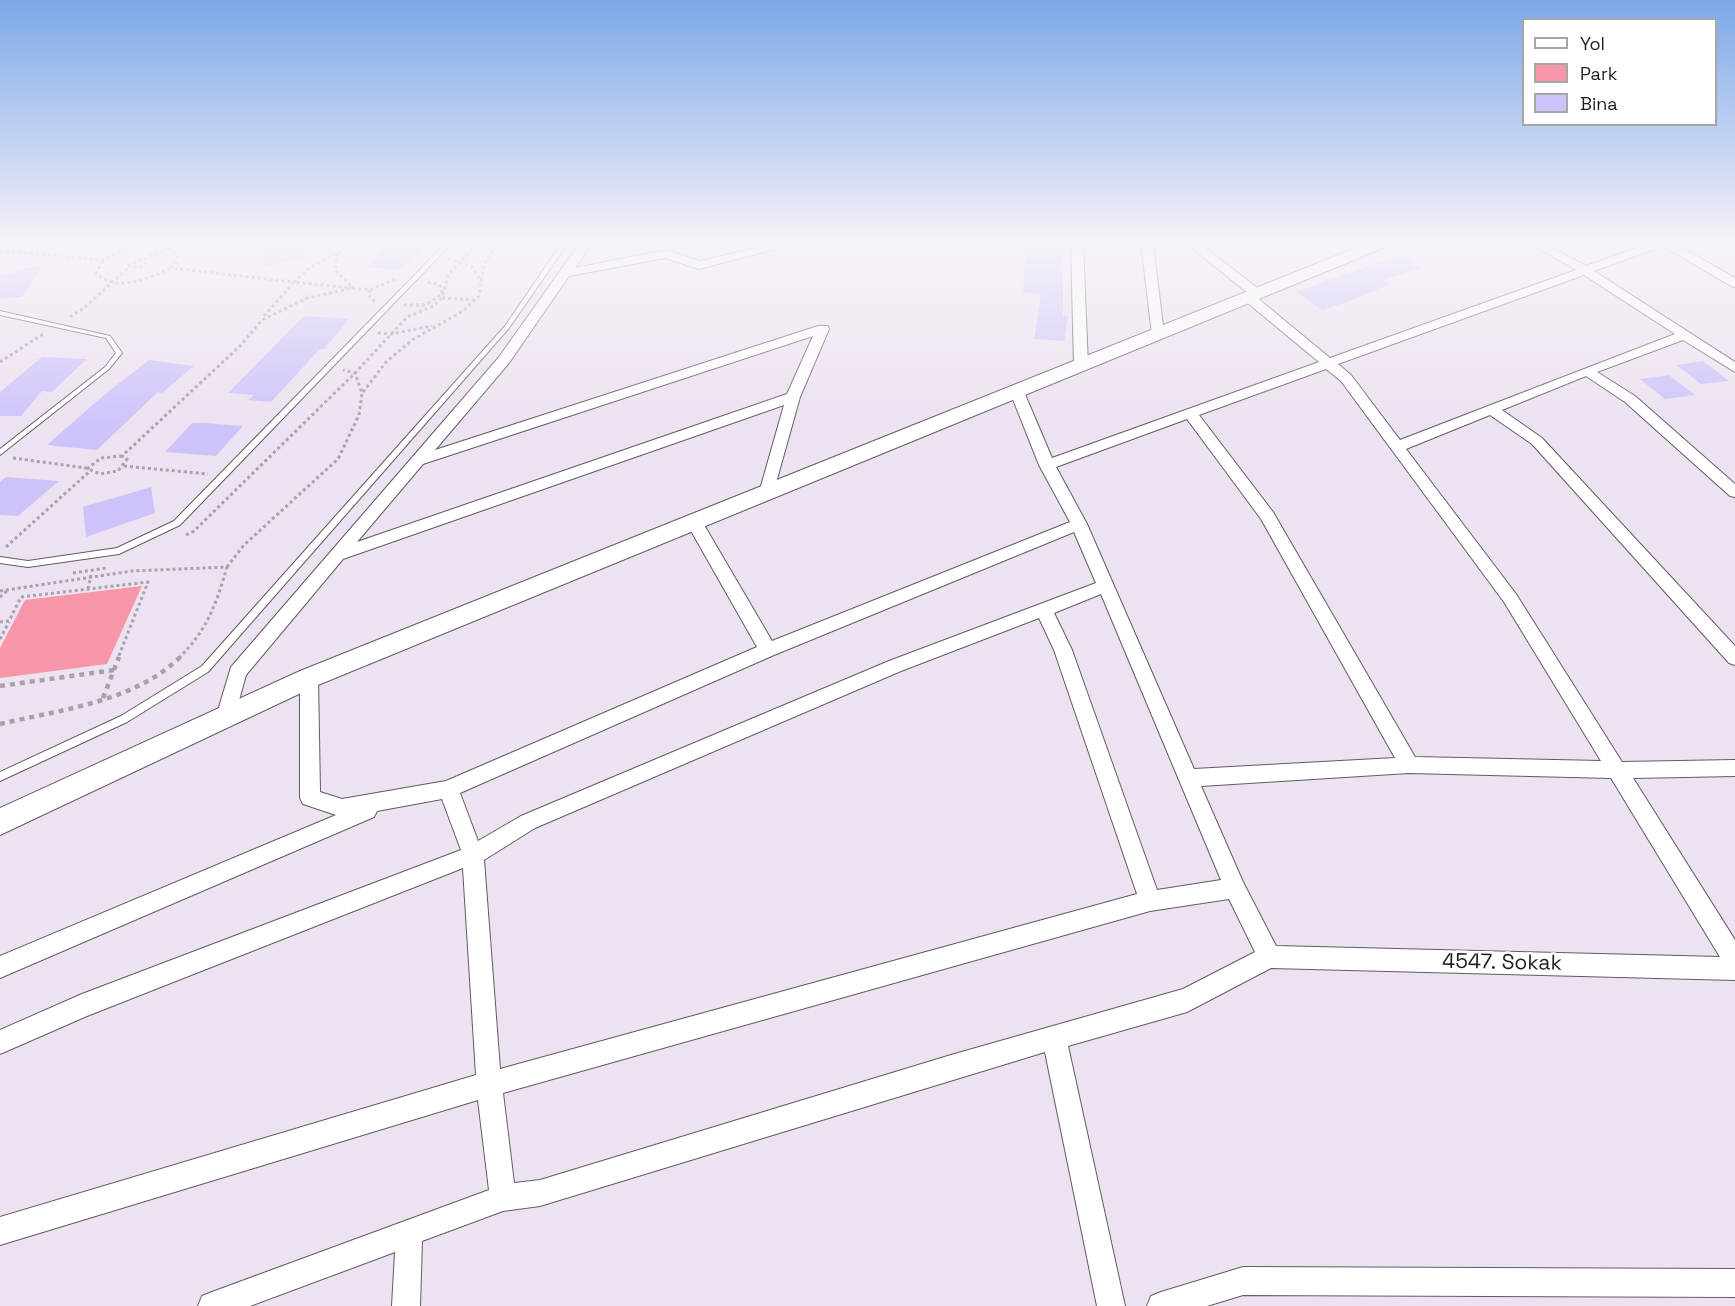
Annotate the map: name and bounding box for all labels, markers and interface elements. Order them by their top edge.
legend [1522,18,1717,126]
text: Yol [1580,32,1605,55]
text: Park [1580,62,1617,85]
text: Bina [1580,92,1618,115]
street label: 4547. Sokak [1442,949,1562,977]

